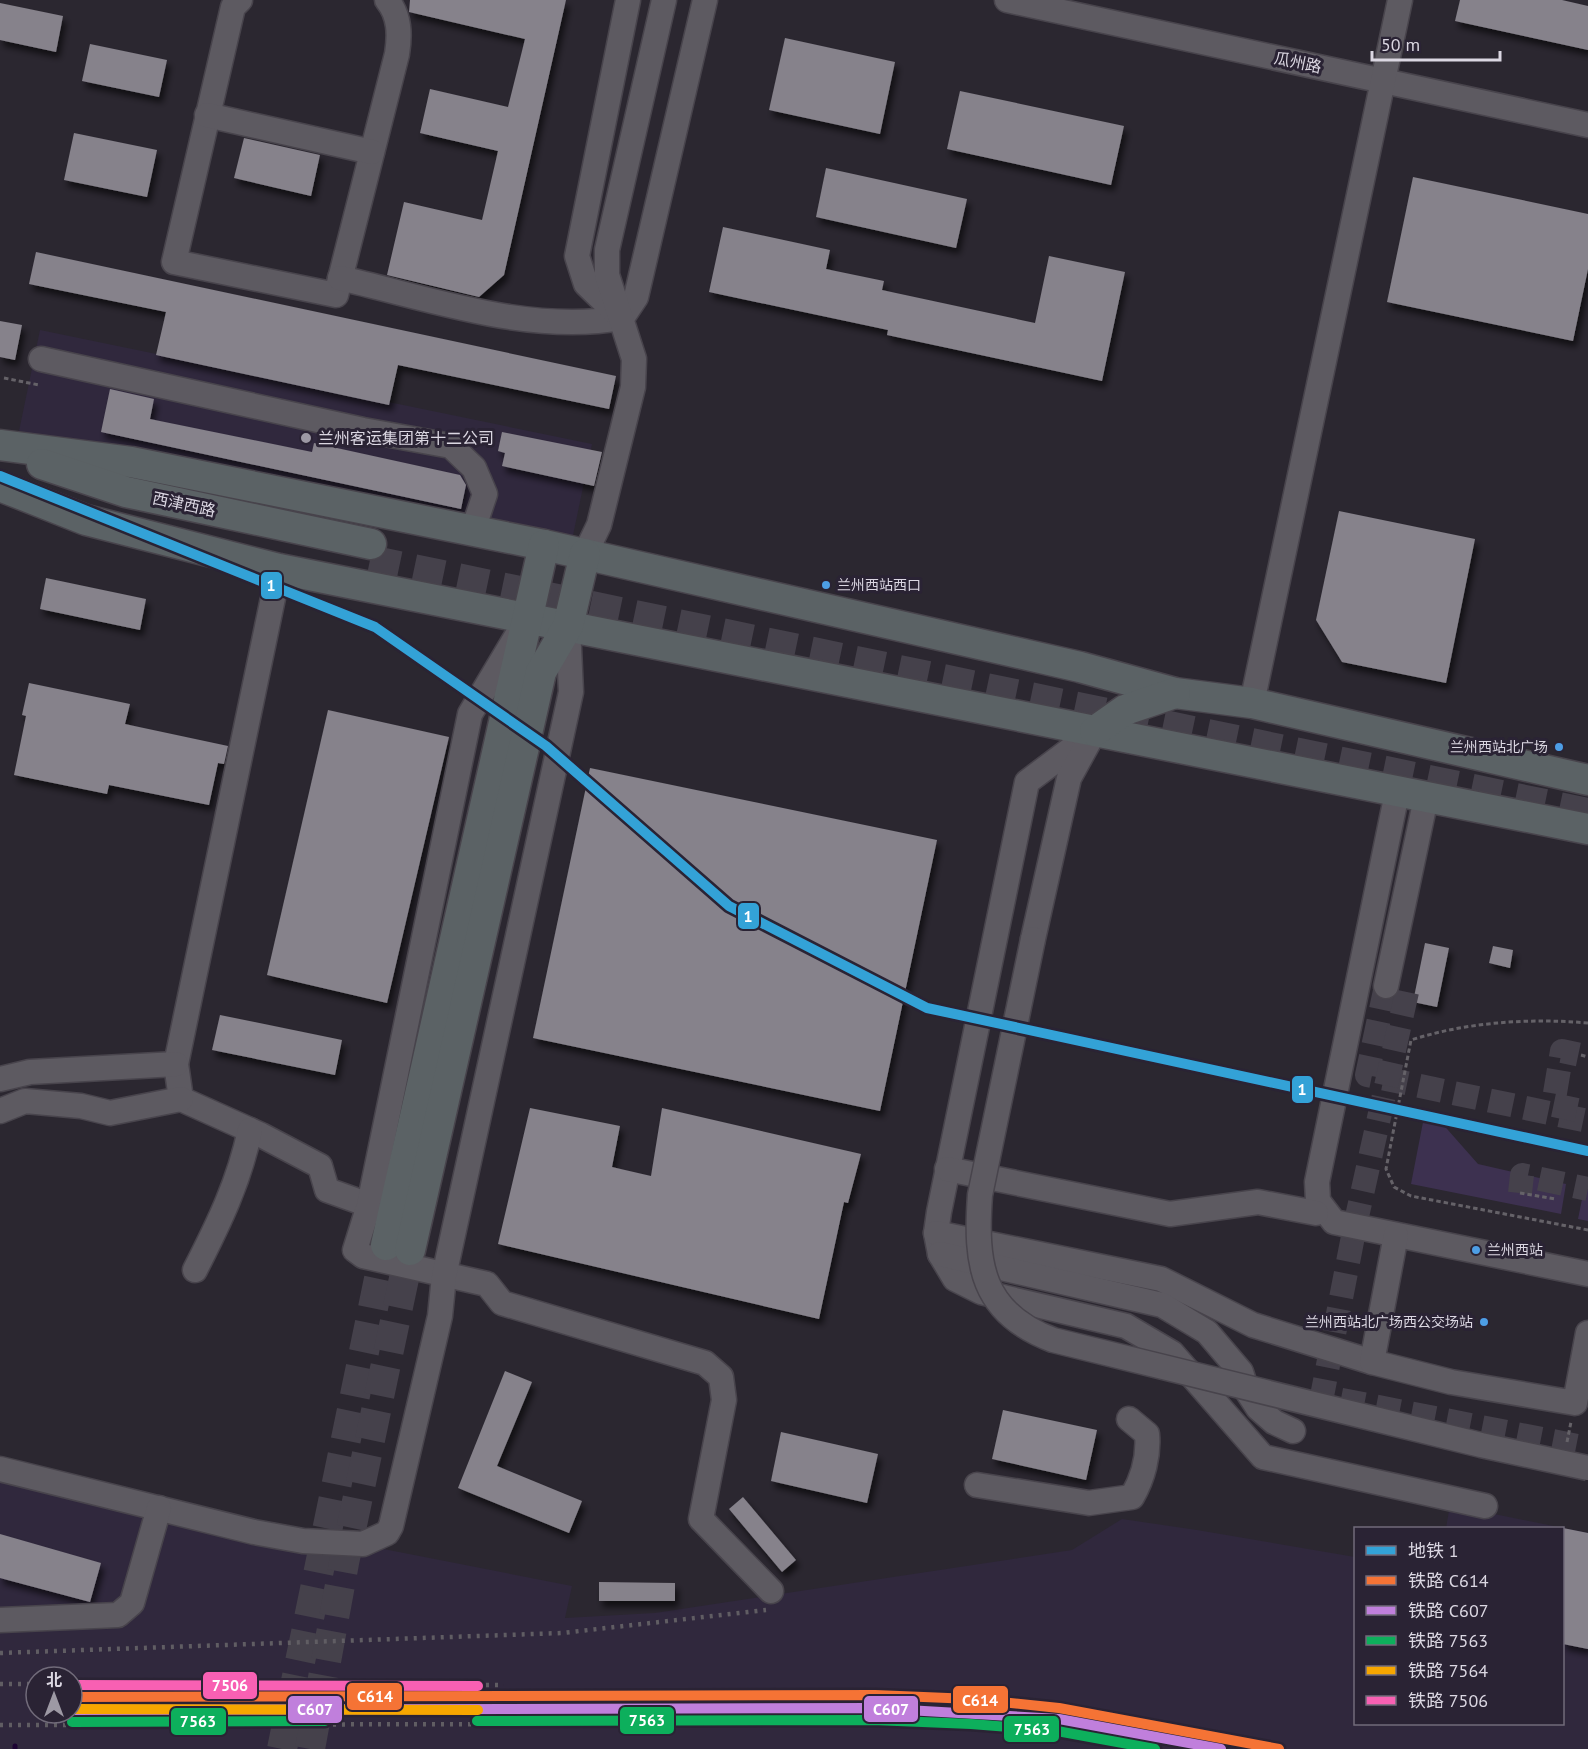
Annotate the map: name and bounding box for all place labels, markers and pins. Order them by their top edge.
place label: 兰州客运集团第十二公司 [318,428,494,448]
marker: 兰州客运集团第十二公司 [299,431,313,445]
place label: 兰州西站西口 [837,576,921,594]
marker: 兰州西站西口 [820,579,832,591]
place label: 兰州西站北广场 [1450,738,1548,756]
marker: 兰州西站北广场 [1553,741,1565,753]
place label: 兰州西站 [1487,1241,1543,1259]
marker: 兰州西站 [1470,1244,1482,1256]
place label: 兰州西站北广场西公交场站 [1305,1313,1473,1331]
marker: 兰州西站北广场西公交场站 [1478,1316,1490,1328]

